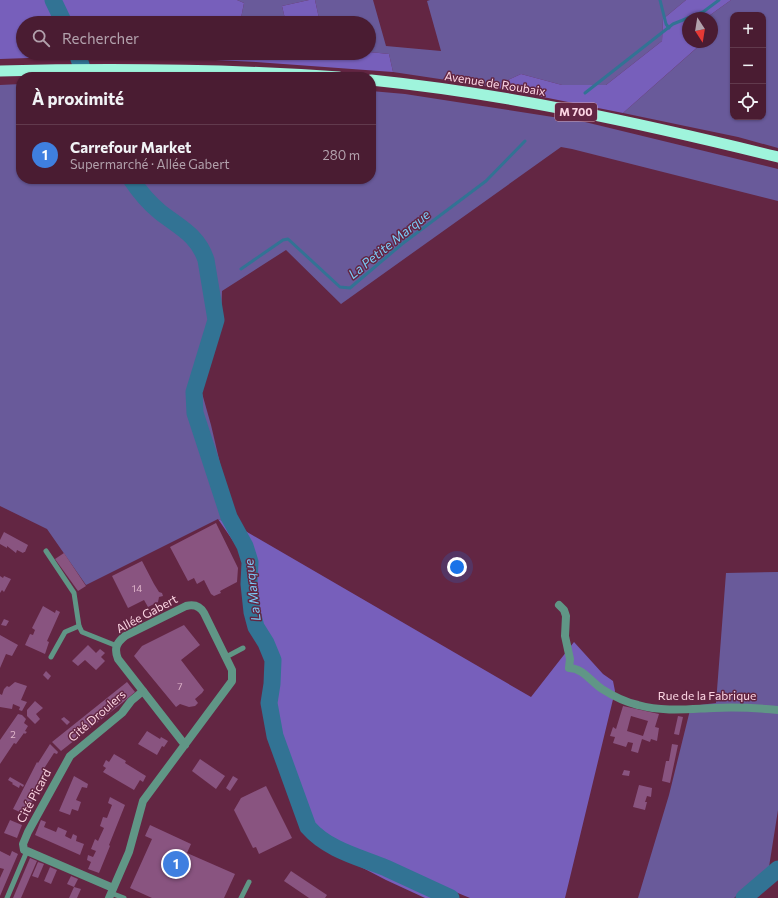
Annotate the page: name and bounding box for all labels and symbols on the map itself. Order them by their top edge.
north arrow [682,12,718,48]
street label: Avenue de Roubaix [444,68,547,98]
road number: M 700 [555,103,597,121]
water label: La Petite Marque [345,206,433,282]
your location [447,557,467,577]
water label: La Marque [240,558,264,622]
house number: 14 [132,582,142,594]
street label: Allée Gabert [113,591,180,635]
house number: 7 [177,680,183,692]
street label: Cité Droulers [65,687,128,744]
street label: Rue de la Fabrique [658,688,756,702]
house number: 2 [10,728,16,740]
street label: Cité Picard [13,766,53,825]
pin: 1 [163,849,189,879]

